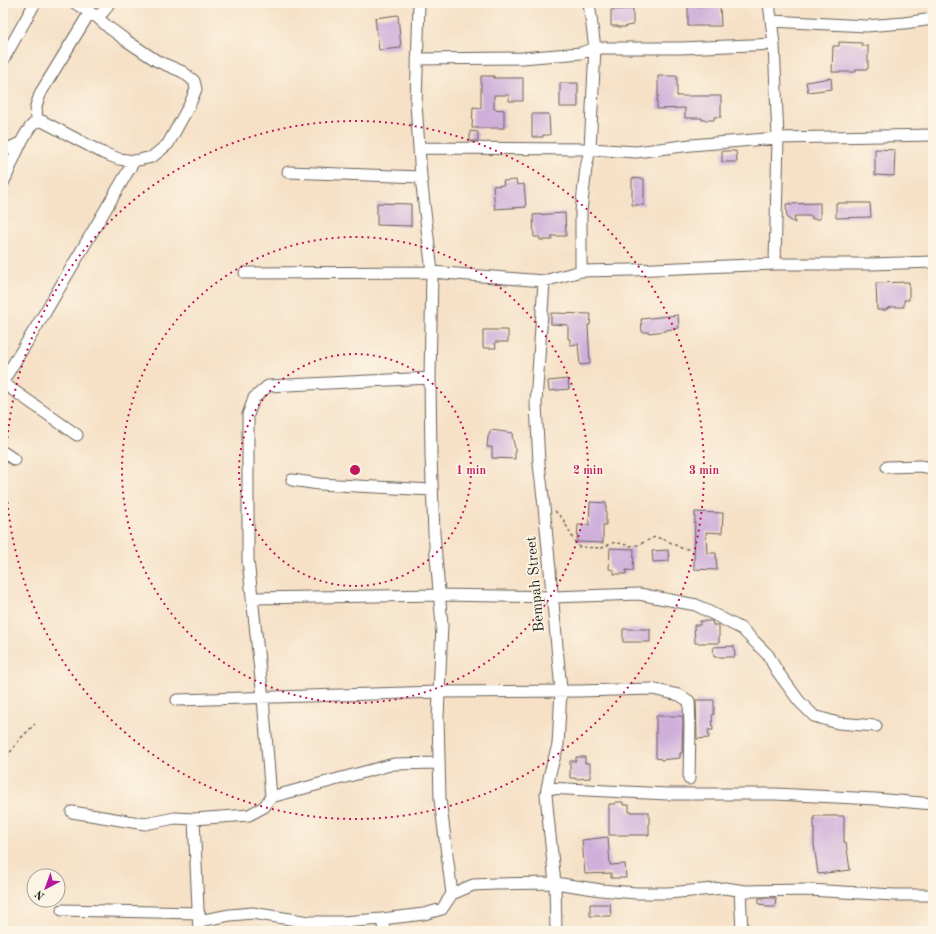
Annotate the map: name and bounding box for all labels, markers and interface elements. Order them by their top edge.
centre of rings [348,463,362,477]
text: 1 min [456,465,486,477]
text: 2 min [573,465,603,477]
text: 3 min [689,465,719,477]
street label: Bempah Street [524,535,548,633]
north arrow [26,868,66,908]
text: N [33,887,47,901]

